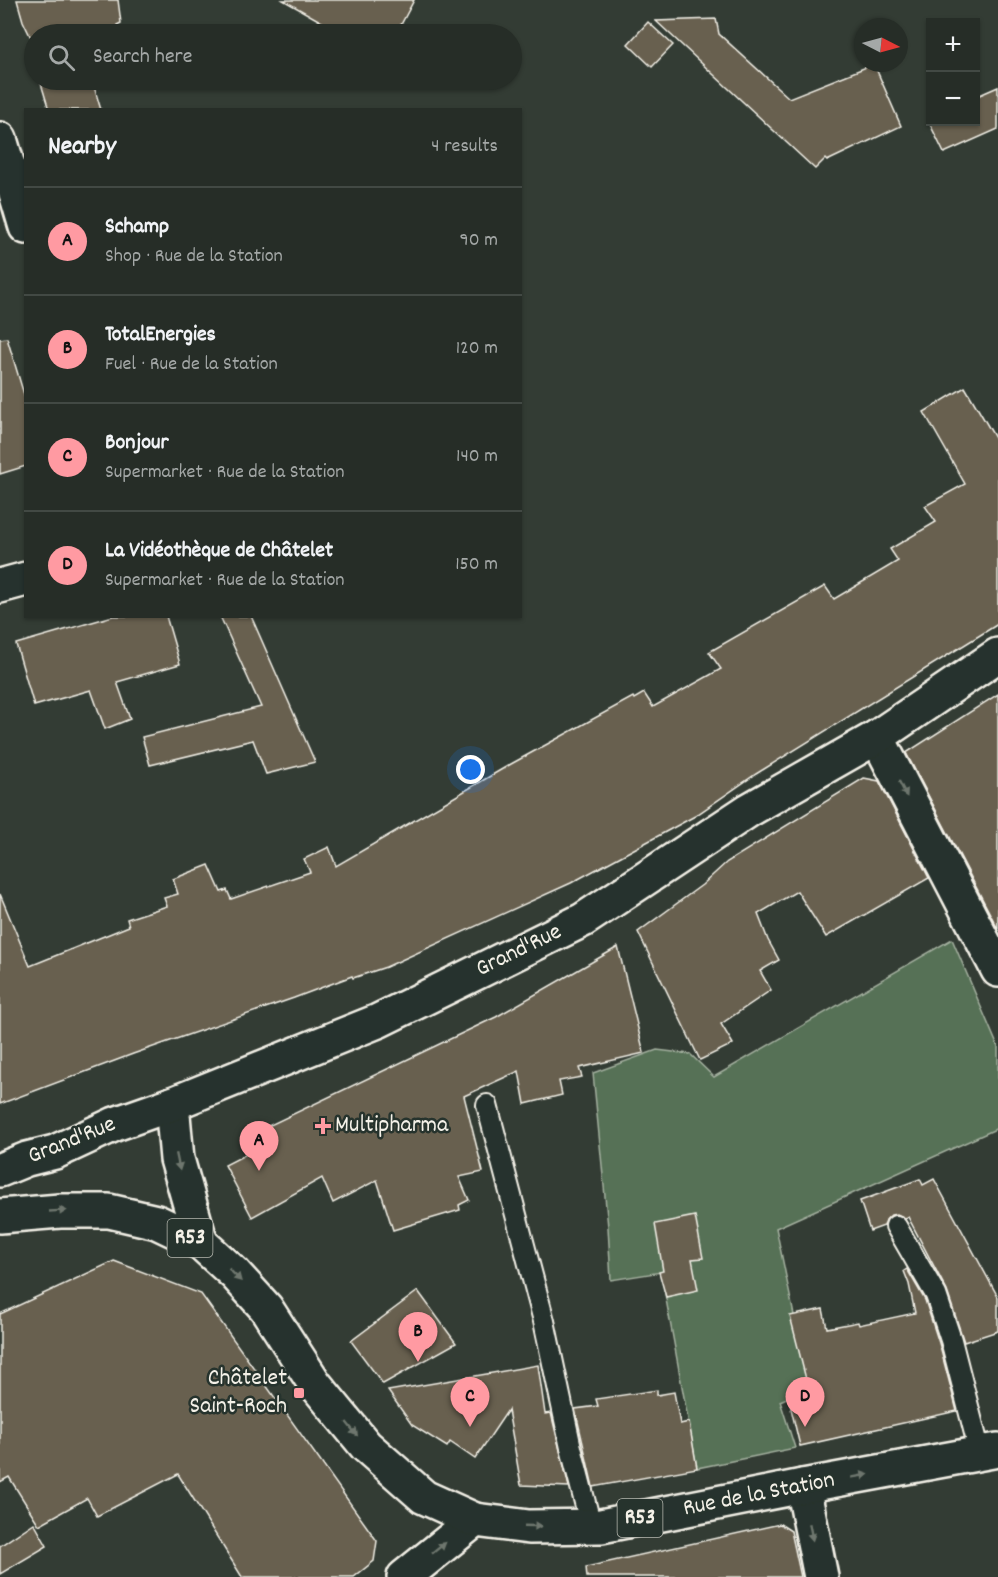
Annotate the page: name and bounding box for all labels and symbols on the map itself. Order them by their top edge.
north arrow [854,18,908,72]
your location [456,755,485,784]
one-way arrow [899,780,908,797]
street label: Grand'Rue [470,916,568,986]
street label: Grand'Rue [23,1108,121,1174]
place label: Multipharma [335,1109,449,1143]
marker: Multipharma [316,1119,330,1133]
pin: A [240,1122,278,1171]
one-way arrow [174,1153,184,1171]
one-way arrow [49,1207,68,1216]
road number: R53 [168,1219,213,1257]
one-way arrow [228,1267,242,1282]
pin: B [398,1312,438,1362]
place label: Châtelet Saint-Roch [190,1362,287,1424]
pin: C [450,1378,490,1427]
pin: D [786,1378,824,1427]
marker: Châtelet Saint-Roch [292,1386,306,1400]
one-way arrow [345,1421,358,1436]
street label: Rue de la Station [680,1464,838,1526]
one-way arrow [851,1471,870,1480]
road number: R53 [618,1499,662,1537]
one-way arrow [524,1522,543,1531]
one-way arrow [807,1522,816,1541]
one-way arrow [431,1542,447,1555]

